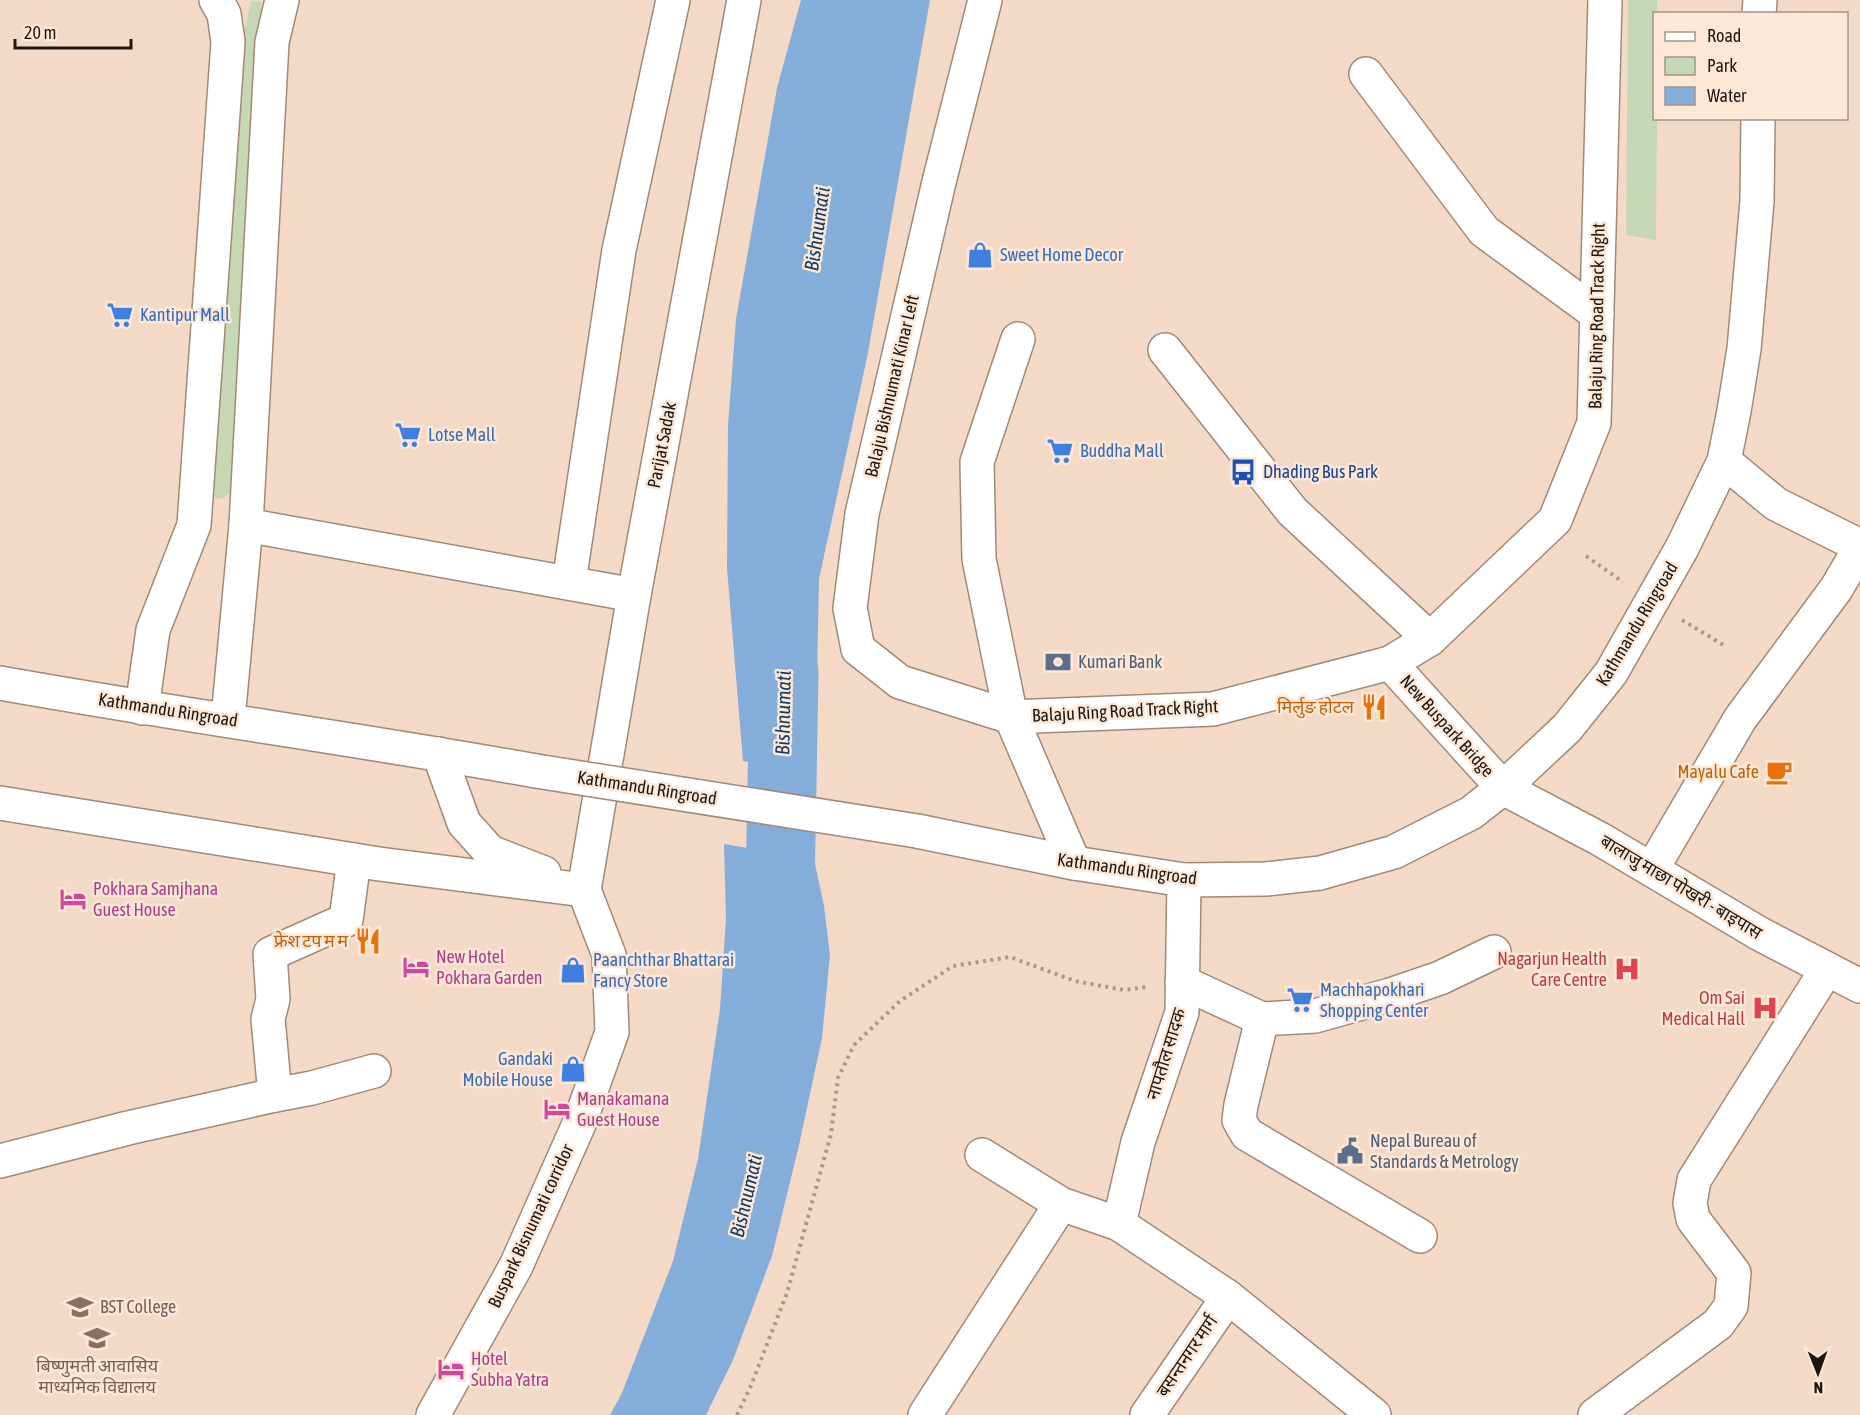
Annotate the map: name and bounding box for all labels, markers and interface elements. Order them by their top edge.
scale bar [15,12,130,50]
legend [1653,12,1848,120]
text: 20 m [24,22,56,43]
text: Road [1707,25,1741,46]
text: Park [1707,55,1737,76]
text: Water [1707,85,1747,106]
water label: Bishnumati [799,185,834,272]
street label: Balaju Ring Road Track Right [1584,223,1609,409]
shop icon: Sweet Home Decor [965,240,995,270]
place label: Sweet Home Decor [1000,244,1124,265]
street label: Balaju Bishnumati Kinar Left [860,293,923,479]
supermarket icon: Kantipur Mall [105,300,135,330]
place label: Kantipur Mall [140,304,230,325]
street label: Parijat Sadak [643,400,680,490]
supermarket icon: Lotse Mall [393,420,423,450]
place label: Lotse Mall [428,424,496,445]
supermarket icon: Buddha Mall [1045,436,1075,466]
place label: Buddha Mall [1080,440,1164,461]
bus stop icon: Dhading Bus Park [1228,457,1258,487]
place label: Dhading Bus Park [1263,461,1378,482]
street label: Kathmandu Ringroad [1591,558,1682,689]
bank icon: Kumari Bank [1043,647,1073,677]
place label: Kumari Bank [1078,651,1162,672]
water label: Bishnumati [770,670,795,755]
street label: New Buspark Bridge [1396,670,1499,781]
street label: Kathmandu Ringroad [97,688,239,731]
restaurant icon: मिर्लुङ होटल [1359,692,1389,722]
street label: Balaju Ring Road Track Right [1031,695,1219,726]
place label: मिर्लुङ होटल [1277,696,1355,719]
cafe icon: Mayalu Cafe [1764,757,1794,787]
place label: Mayalu Cafe [1677,761,1759,782]
street label: Kathmandu Ringroad [576,766,718,809]
street label: बालाजु माछा पोखरी - बाइपास [1596,830,1767,945]
street label: Kathmandu Ringroad [1056,848,1198,889]
place label: Pokhara Samjhana Guest House [93,878,218,920]
hotel icon: Pokhara Samjhana Guest House [58,884,88,914]
restaurant icon: फ्रेश टप म म [353,926,383,956]
place label: फ्रेश टप म म [274,930,349,951]
place label: New Hotel Pokhara Garden [436,946,543,988]
place label: Nagarjun Health Care Centre [1497,948,1607,990]
place label: Paanchthar Bhattarai Fancy Store [593,949,734,991]
hotel icon: New Hotel Pokhara Garden [401,952,431,982]
hospital icon: Nagarjun Health Care Centre [1612,954,1642,984]
shop icon: Paanchthar Bhattarai Fancy Store [558,955,588,985]
place label: Machhapokhari Shopping Center [1320,979,1429,1021]
supermarket icon: Machhapokhari Shopping Center [1285,985,1315,1015]
place label: Om Sai Medical Hall [1662,987,1745,1029]
hospital icon: Om Sai Medical Hall [1750,993,1780,1023]
street label: नापतौल सादक [1142,1004,1190,1102]
place label: Gandaki Mobile House [462,1048,553,1090]
shop icon: Gandaki Mobile House [558,1054,588,1084]
place label: Manakamana Guest House [577,1088,669,1130]
hotel icon: Manakamana Guest House [542,1094,572,1124]
place label: Nepal Bureau of Standards & Metrology [1370,1130,1519,1172]
public building icon: Nepal Bureau of Standards & Metrology [1335,1136,1365,1166]
street label: Buspark Bisnumati corridor [483,1140,578,1311]
water label: Bishnumati [725,1152,766,1240]
school or university icon: BST College [65,1292,95,1322]
place label: BST College [100,1296,176,1317]
street label: बसन्तनगर मार्ग [1152,1310,1222,1400]
school or university icon: बिष्णुमती आवासिय माध्यमिक विद्यालय [82,1323,112,1353]
north arrow [1788,1343,1848,1403]
place label: Hotel Subha Yatra [471,1348,549,1390]
hotel icon: Hotel Subha Yatra [436,1354,466,1384]
place label: बिष्णुमती आवासिय माध्यमिक विद्यालय [36,1355,159,1397]
text: N [1813,1379,1823,1397]

